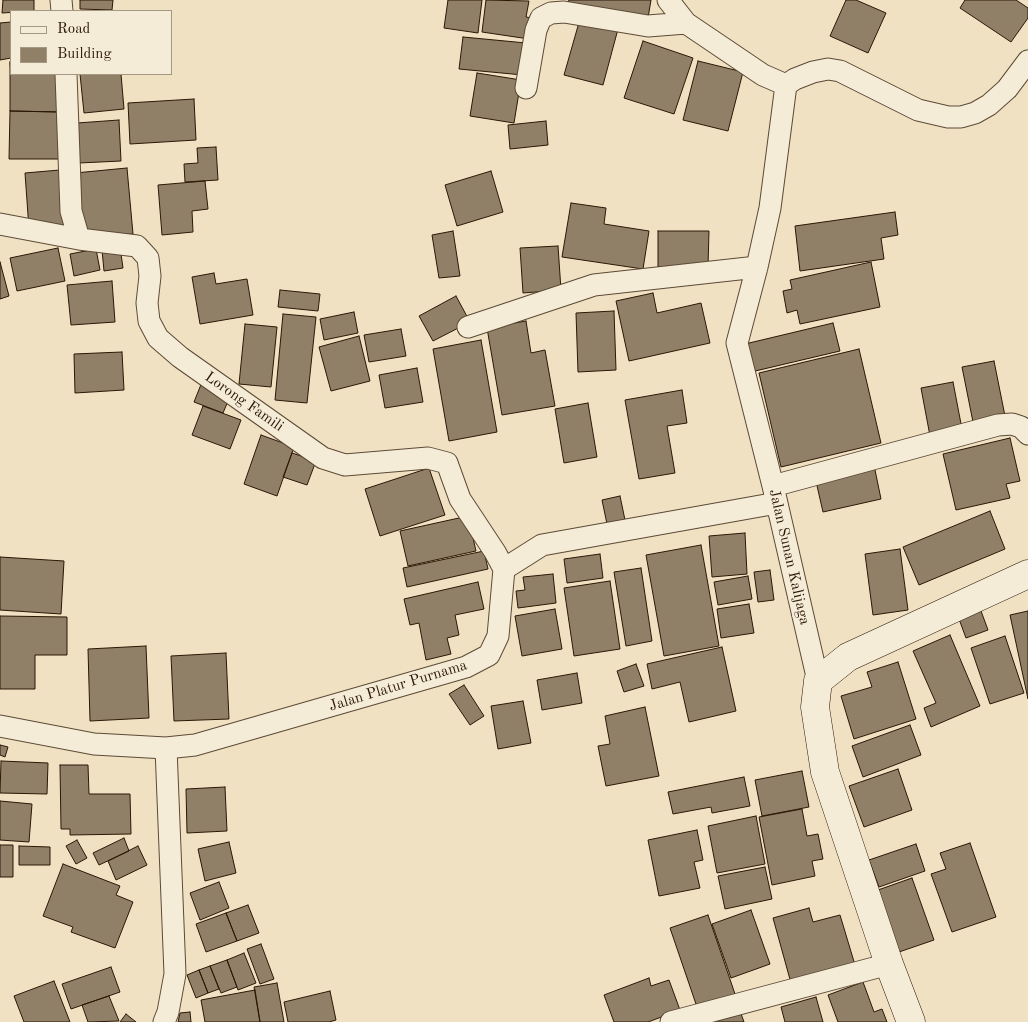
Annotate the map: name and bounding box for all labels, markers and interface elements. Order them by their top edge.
legend [10,10,172,75]
text: Road [57,22,90,37]
text: Building [57,47,112,62]
street label: Lorong Famili [201,368,287,436]
street label: Jalan Sunan Kalijaga [765,487,813,627]
street label: Jalan Platur Purnama [327,656,469,716]

